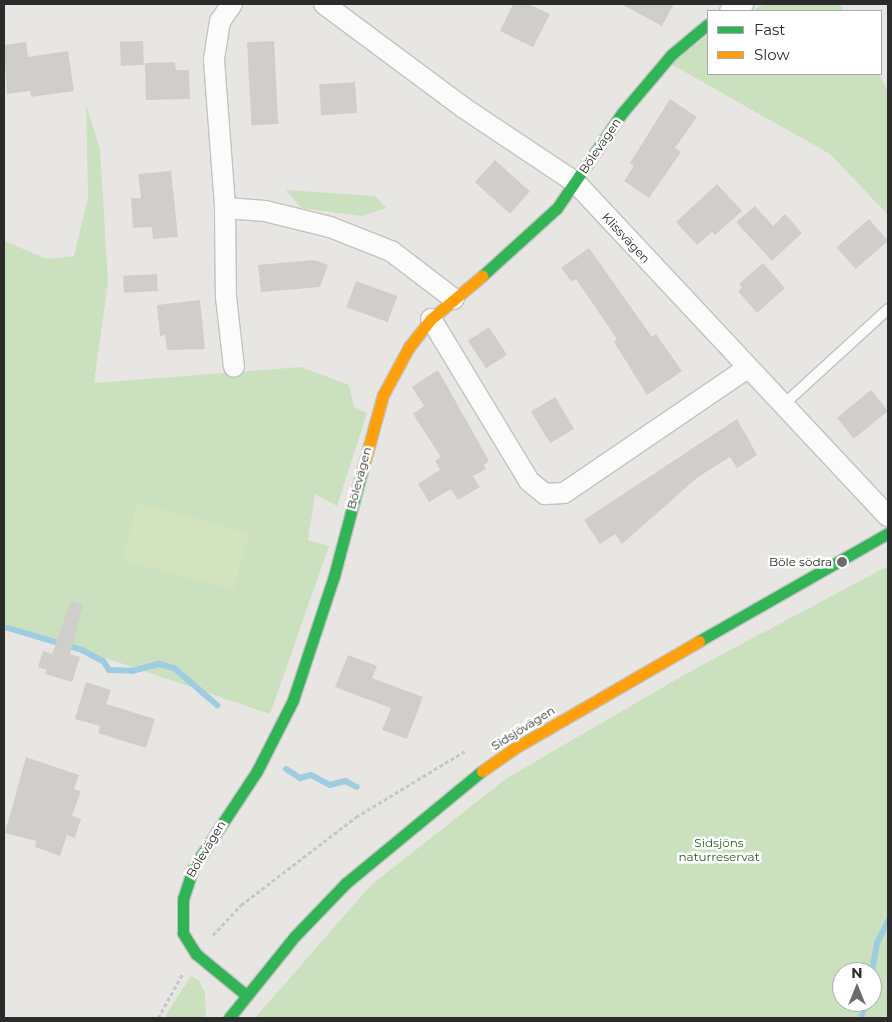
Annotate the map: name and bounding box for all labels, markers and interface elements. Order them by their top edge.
legend [707,10,882,75]
text: Fast [754,20,785,39]
text: Slow [754,45,790,64]
street label: Bölevägen [576,116,624,176]
street label: Klissvägen [599,210,653,266]
street label: Bölevägen [344,445,374,511]
place label: Böle södra [769,555,832,569]
marker: Böle södra [836,556,848,568]
street label: Sidsjövägen [489,703,557,753]
street label: Bölevägen [183,818,229,880]
park label: Sidsjöns naturreservat [678,836,760,864]
north arrow [832,962,882,1012]
text: N [851,964,863,982]

